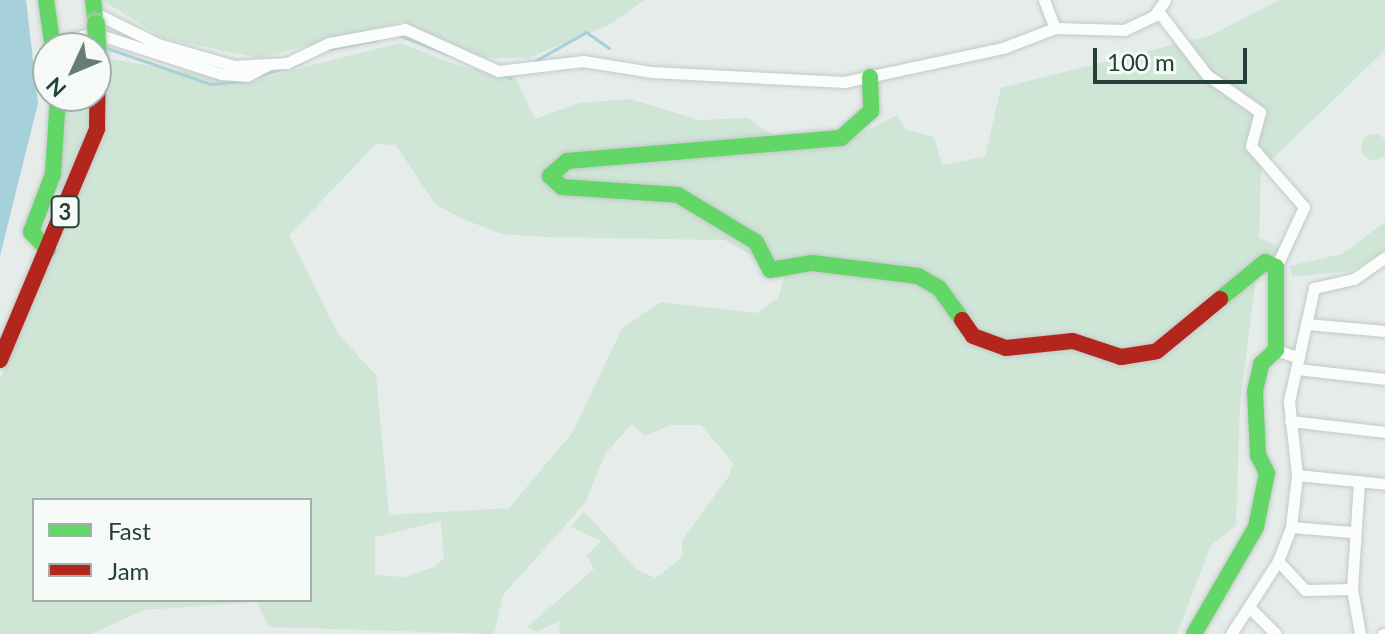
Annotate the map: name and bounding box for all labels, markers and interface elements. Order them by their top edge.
north arrow [32,32,112,112]
scale bar [1097,32,1251,82]
text: 100 m [1107,47,1175,76]
text: N [40,72,71,103]
road number: 3 [49,194,81,230]
legend [32,498,312,602]
text: Fast [108,516,151,545]
text: Jam [108,556,149,585]

